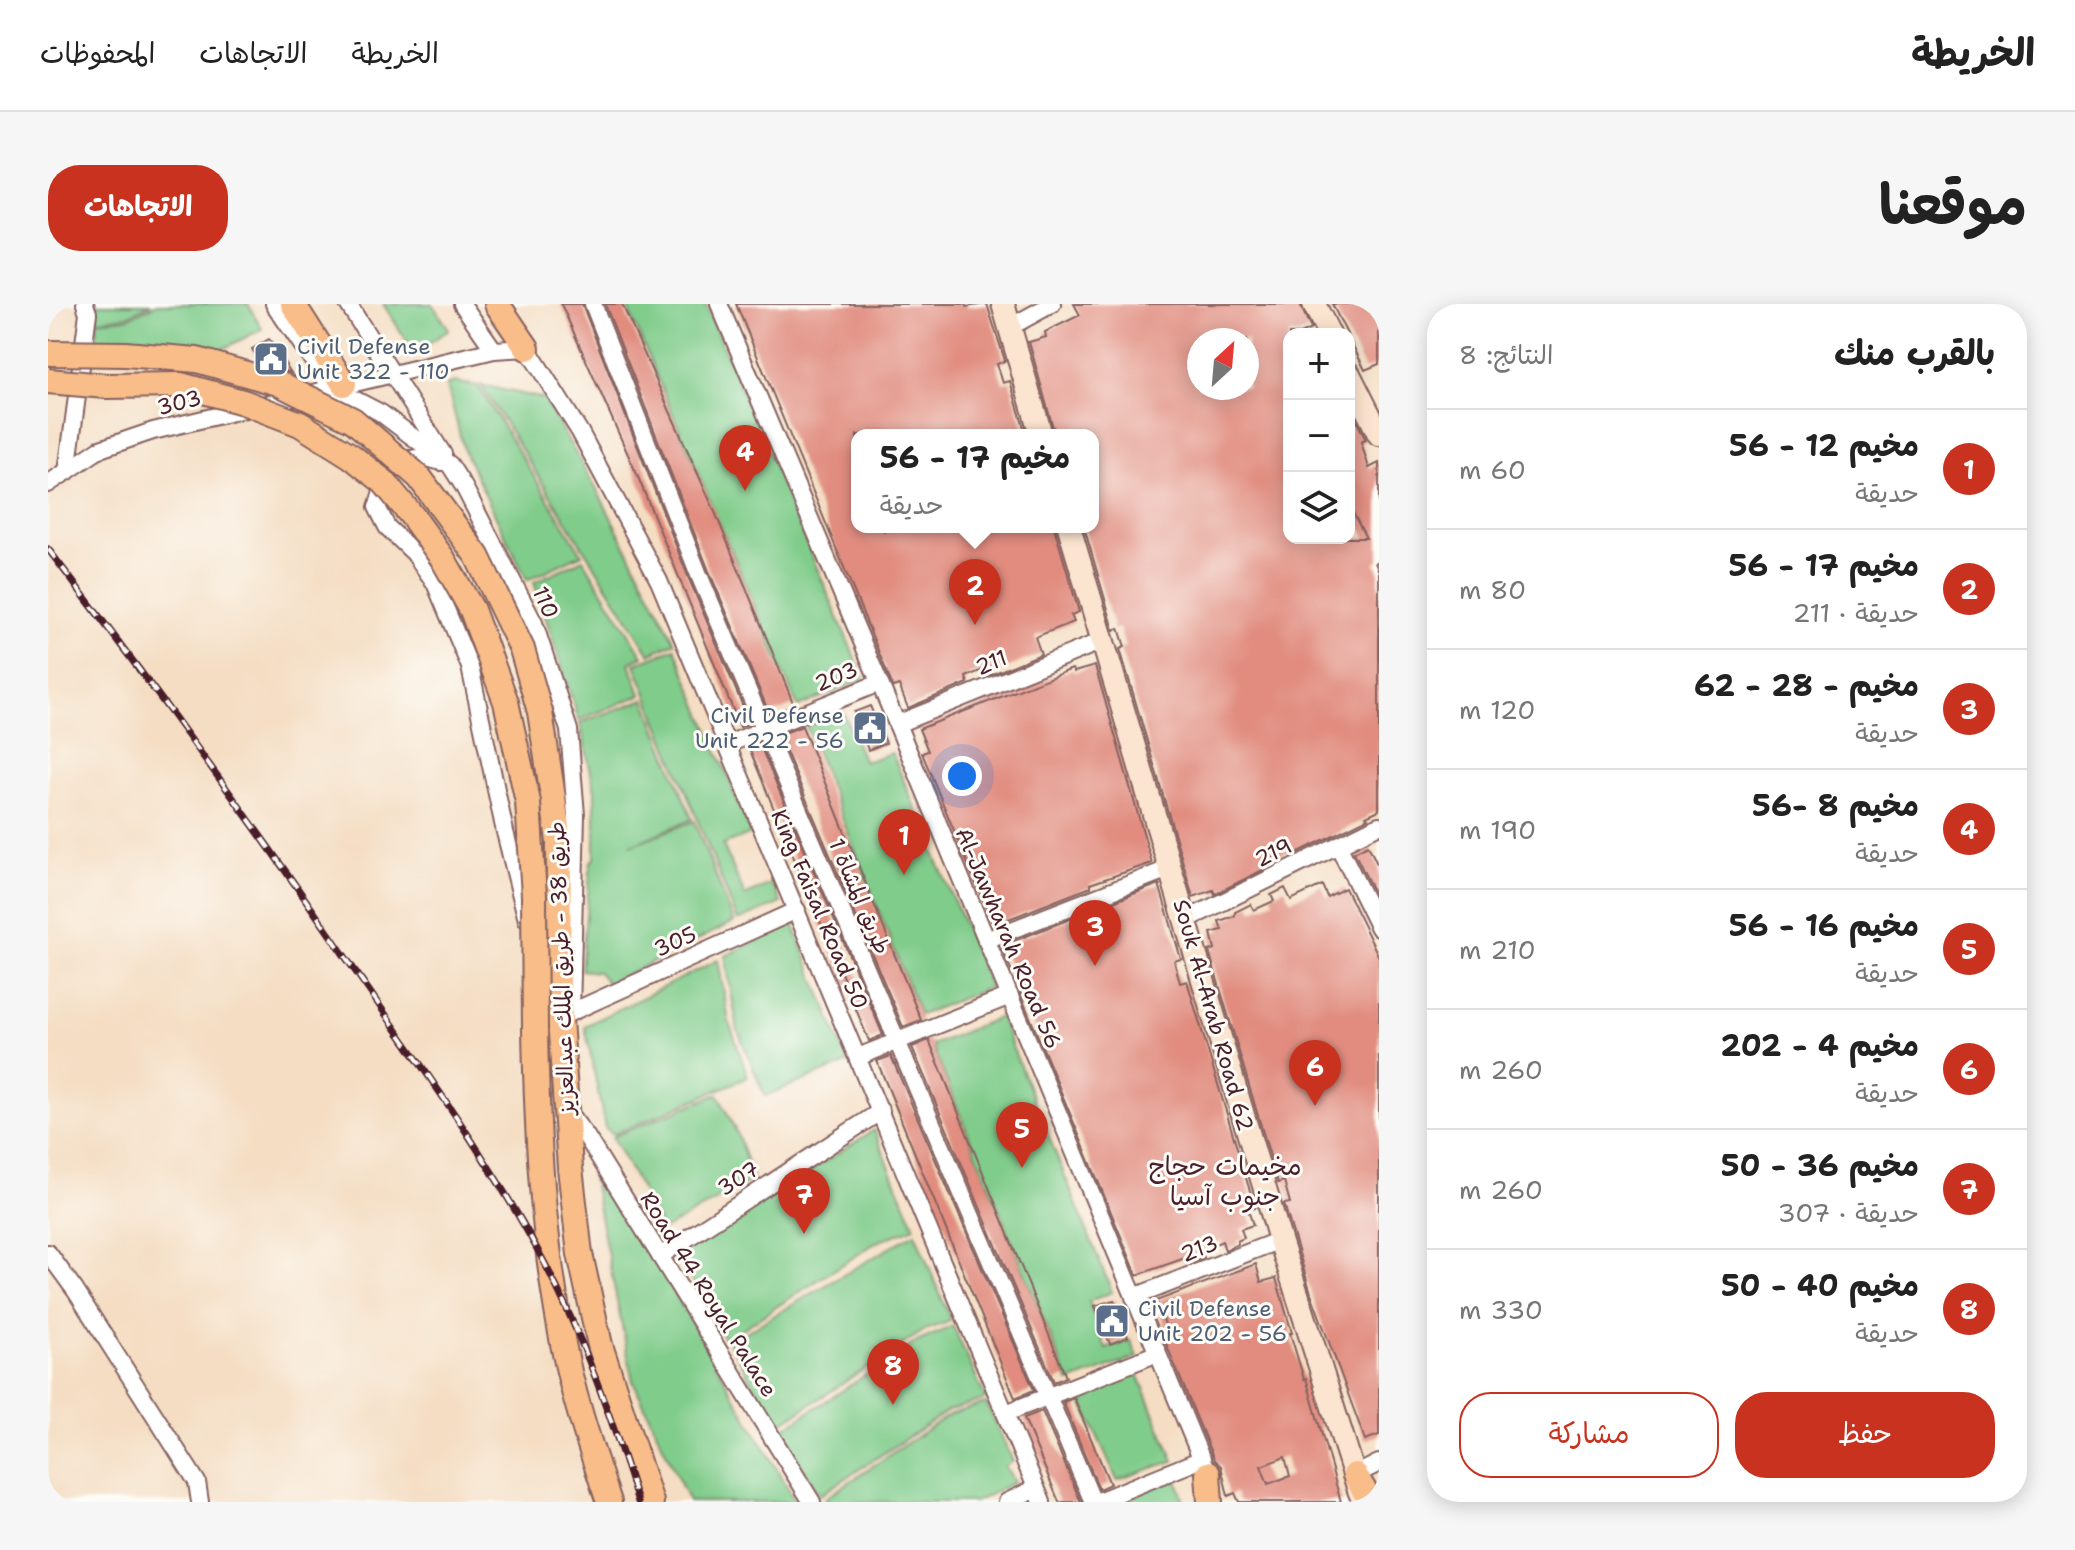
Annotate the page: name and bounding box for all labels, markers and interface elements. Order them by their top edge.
text: الخريطة [1911,27,2035,78]
text: المحفوظات [40,34,155,72]
text: الاتجاهات [199,34,307,72]
text: الخريطة [351,34,439,72]
button: الاتجاهات [48,165,228,251]
text: موقعنا [1879,167,2027,242]
north arrow [1187,328,1259,400]
map controls [1283,328,1355,544]
button: + [1283,328,1355,400]
text: بالقرب منك [1834,330,1995,376]
place label: Civil Defense Unit 322 - 110 [297,332,450,386]
text: النتائج: 8 [1459,337,1553,372]
public building icon: Civil Defense Unit 322 - 110 [252,340,290,378]
street label: 303 [154,383,204,422]
button: − [1283,400,1355,472]
pin: 4 [719,425,771,491]
text: مخيم 12 - 56 [1729,425,1919,466]
popup [851,429,1099,533]
text: مخيم 17 - 56 [880,437,1070,478]
text: 60 m [1459,452,1526,487]
text: 1 [1963,452,1975,487]
button: layers [1283,472,1355,544]
text: حديقة [1855,475,1919,510]
text: حديقة [880,487,943,522]
text: مخيم 17 - 56 [1729,545,1919,586]
pin: 2 [949,559,1001,625]
text: 80 m [1459,572,1526,607]
text: 2 [1960,572,1978,607]
street label: 110 [526,581,566,623]
text: حديقة · 211 [1792,595,1919,630]
street label: 211 [971,643,1011,682]
street label: 203 [810,655,862,698]
text: مخيم - 28 - 62 [1694,665,1919,706]
text: 120 m [1459,692,1535,727]
text: 3 [1960,692,1978,727]
place label: Civil Defense Unit 222 - 56 [695,701,844,755]
public building icon: Civil Defense Unit 222 - 56 [851,709,889,747]
text: حديقة [1855,715,1919,750]
your location [942,756,982,796]
text: مخيم 8 -56 [1752,785,1919,826]
street label: King Faisal Road 50 [764,805,875,1014]
pin: 1 [878,809,930,875]
text: 190 m [1459,812,1536,847]
text: 4 [1960,812,1978,847]
street label: طريق 38 - طريق الملك عبدالعزيز [542,821,581,1117]
street label: Al-Jawharah Road 56 [949,823,1068,1053]
street label: 219 [1250,831,1297,874]
street label: طريق المشاة 1 [822,834,897,959]
text: حديقة [1855,835,1919,870]
street label: Souk Al-Arab Road 62 [1167,896,1260,1134]
pin: 3 [1069,900,1121,966]
text: مخيم 16 - 56 [1729,905,1919,946]
street label: 305 [649,919,701,964]
text: 210 m [1459,932,1536,967]
text: 5 [1961,932,1977,967]
text: حديقة [1855,955,1919,990]
text: مخيم 4 - 202 [1720,1025,1919,1066]
pin: 6 [1289,1040,1341,1106]
text: 260 m [1459,1052,1543,1087]
text: 6 [1960,1052,1978,1087]
text: حديقة [1855,1075,1919,1110]
pin: 5 [996,1102,1048,1168]
text: مخيم 36 - 50 [1721,1145,1919,1186]
district label: مخيمات حجاج جنوب آسيا [1148,1148,1302,1213]
street label: 307 [712,1154,765,1203]
pin: 7 [778,1168,830,1234]
text: 260 m [1459,1172,1543,1207]
text: 7 [1960,1172,1978,1207]
street label: Road 44 Royal Palace [633,1186,784,1402]
text: حديقة · 307 [1778,1195,1919,1230]
street label: 213 [1176,1228,1222,1269]
text: مخيم 40 - 50 [1721,1265,1919,1306]
text: 330 m [1459,1292,1543,1327]
text: 8 [1960,1292,1978,1327]
place label: Civil Defense Unit 202 - 56 [1138,1294,1287,1348]
public building icon: Civil Defense Unit 202 - 56 [1093,1302,1131,1340]
text: حديقة [1855,1315,1919,1350]
pin: 8 [867,1339,919,1405]
button: مشاركة [1459,1392,1719,1478]
button: حفظ [1735,1392,1995,1478]

